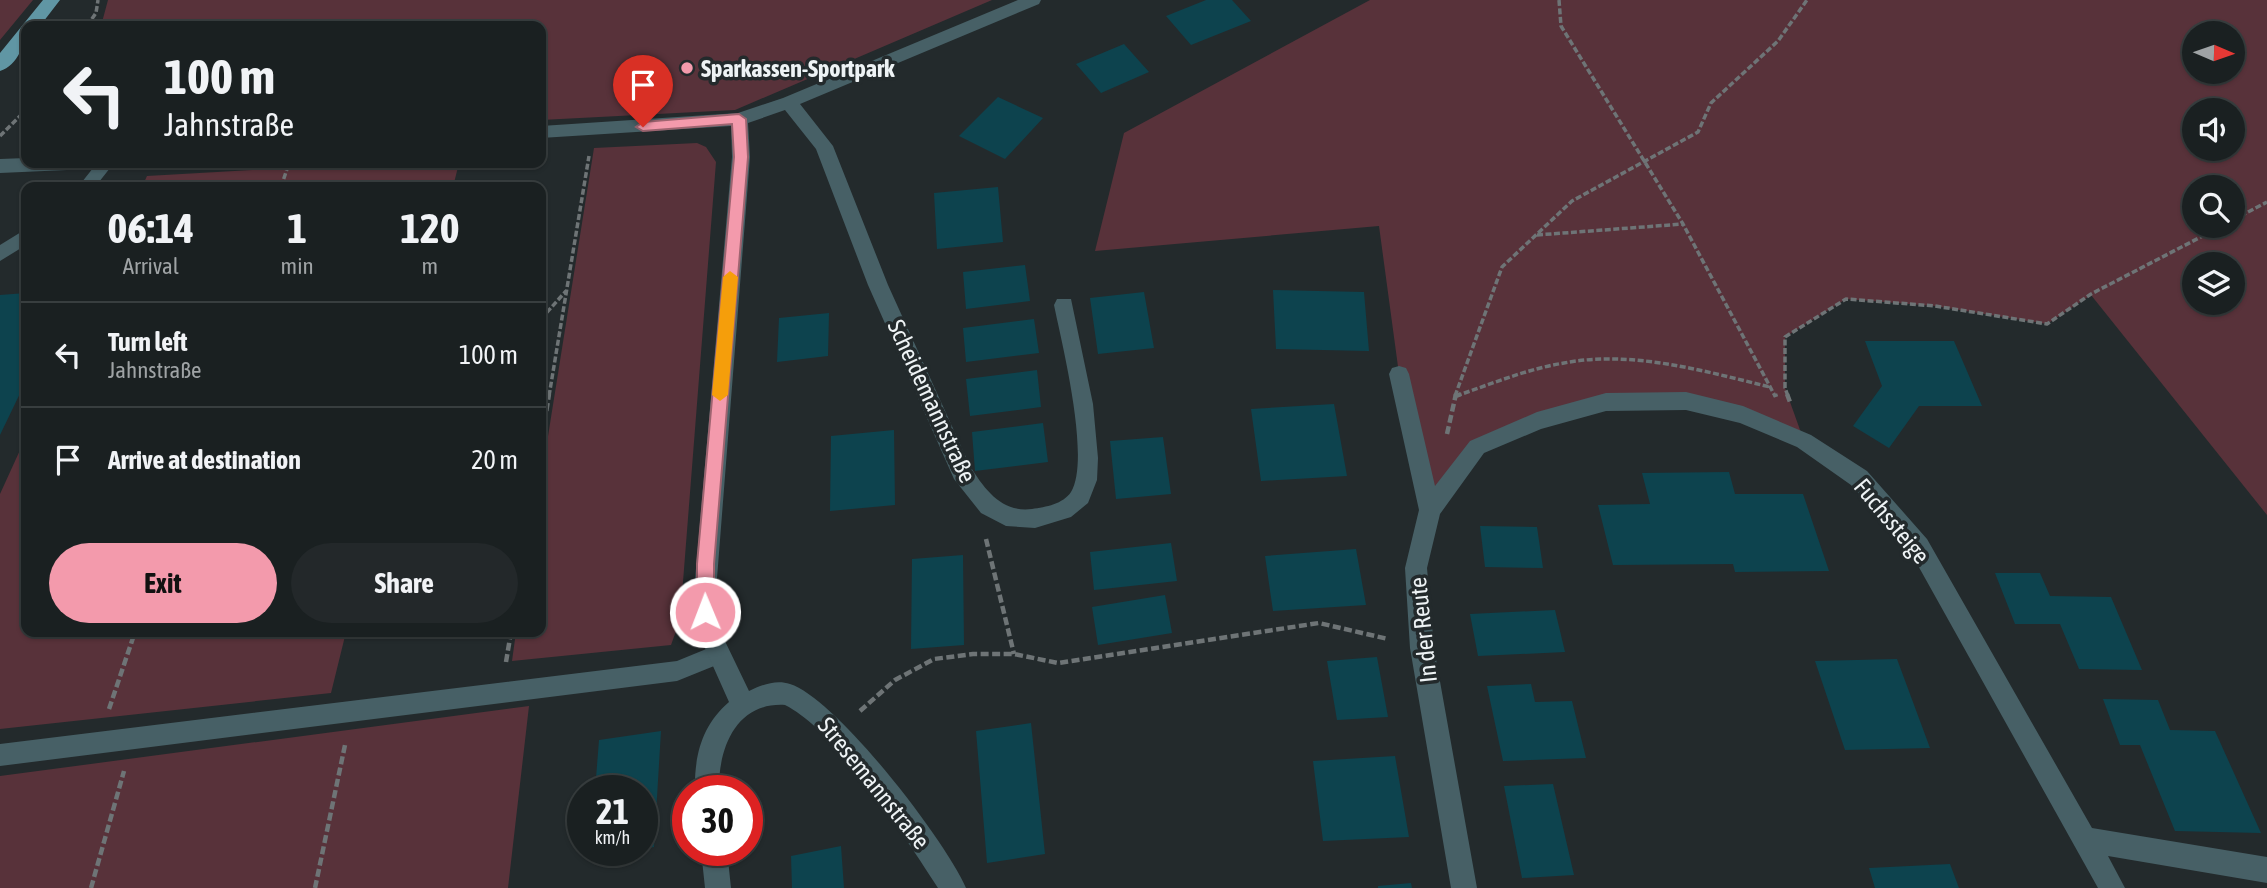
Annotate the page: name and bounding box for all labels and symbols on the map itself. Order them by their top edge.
north arrow [2182,21,2245,84]
pin [613,55,673,127]
place label: Sparkassen-Sportpark [701,55,895,82]
marker: Sparkassen-Sportpark [679,60,695,76]
street label: Scheidemannstraße [883,315,981,487]
street label: Fuchssteige [1849,473,1935,569]
position arrow [668,575,742,649]
street label: In der Reute [1404,576,1442,684]
street label: Stresemannstraße [813,712,935,854]
speed limit sign: 30 [672,775,763,866]

